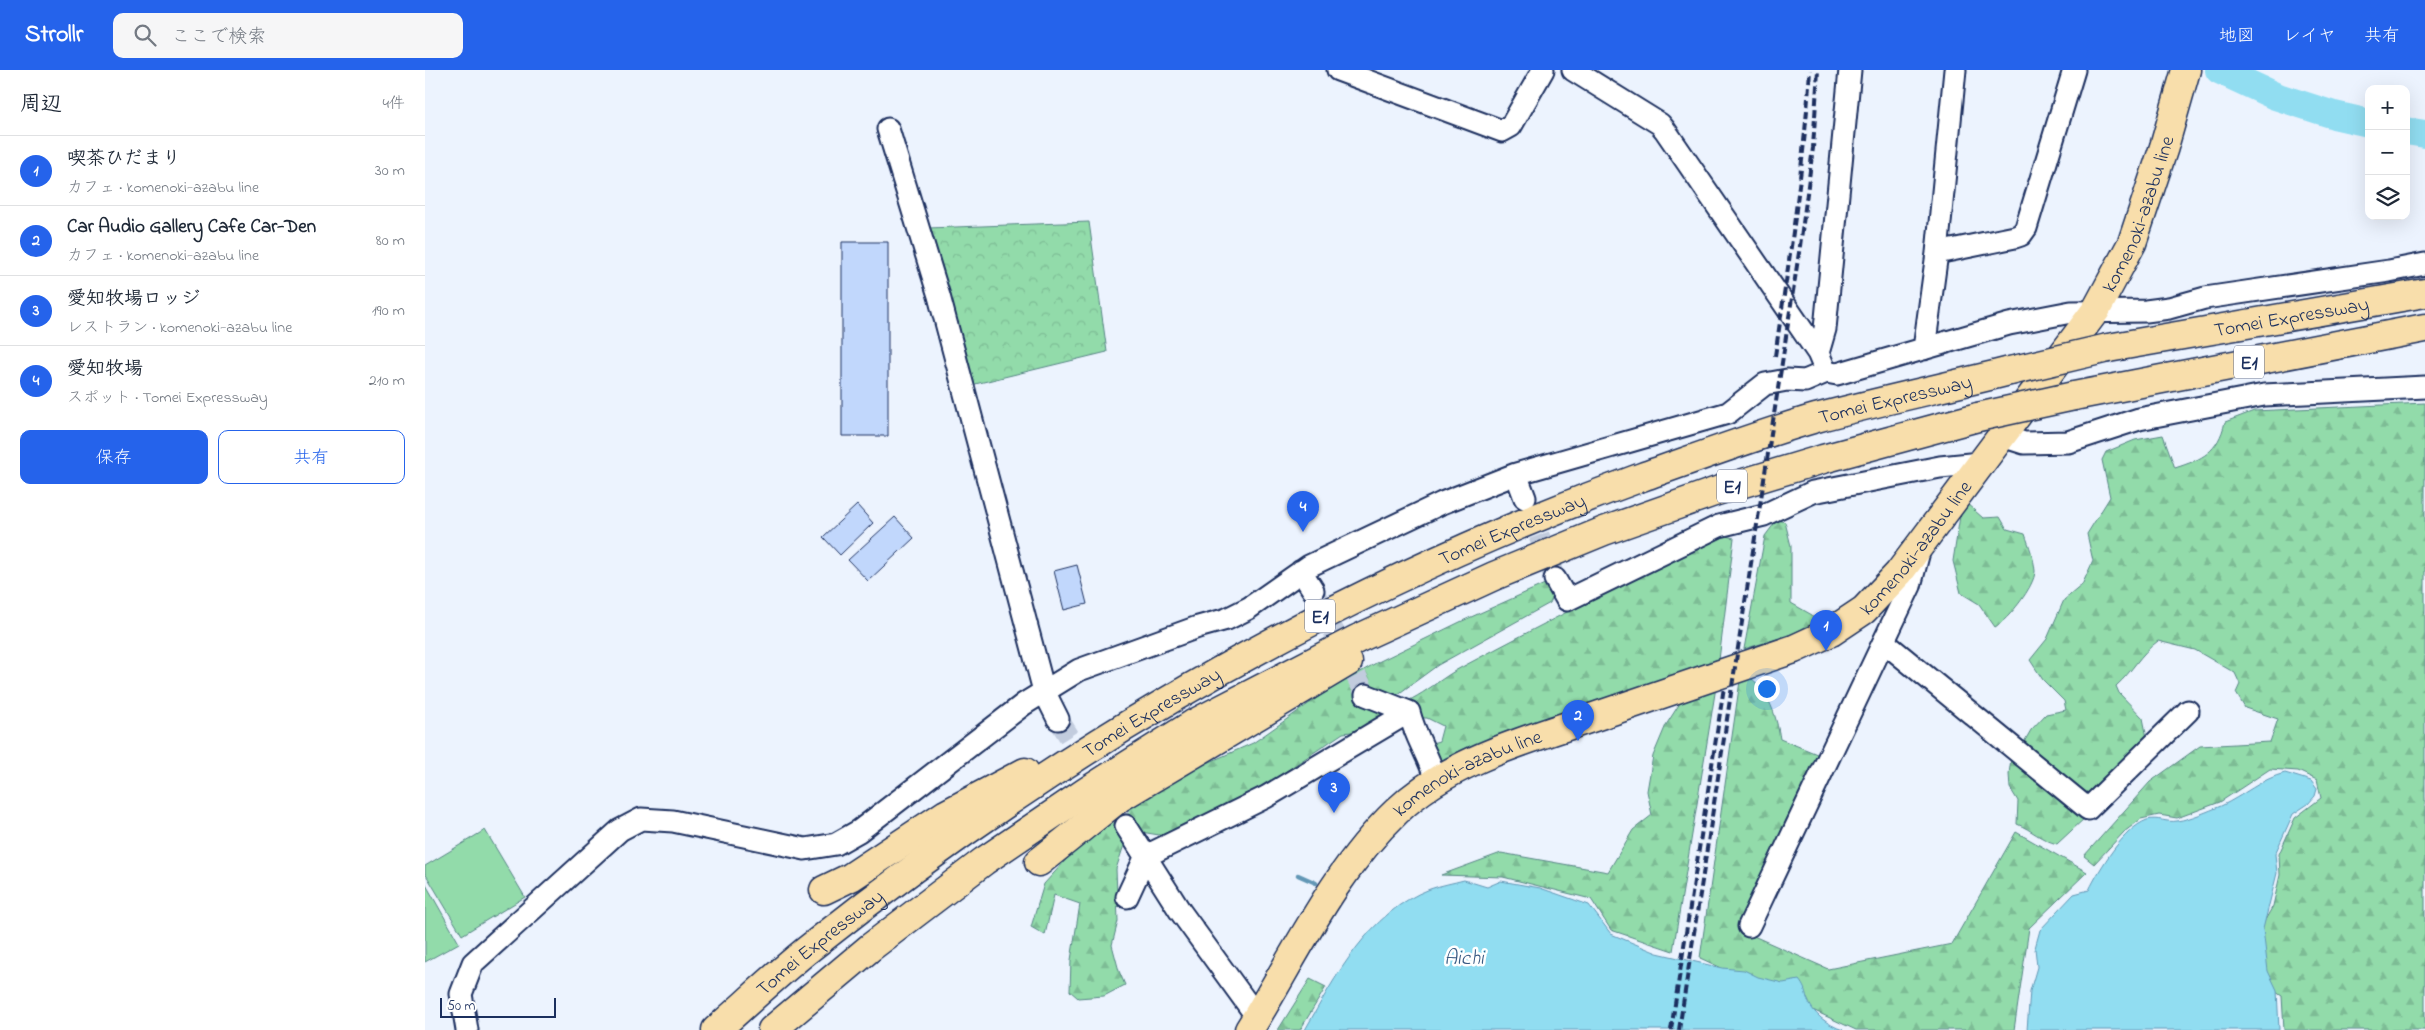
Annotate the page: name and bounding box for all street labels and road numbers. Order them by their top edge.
street label: komenoki-azabu line [2096,133,2183,298]
street label: Tomei Expressway [2212,291,2371,346]
road number: E1 [2234,346,2264,378]
street label: Tomei Expressway [1816,369,1975,434]
road number: E1 [1717,470,1747,502]
street label: komenoki-azabu line [1854,475,1980,623]
street label: Tomei Expressway [1435,488,1590,575]
road number: E1 [1305,600,1335,632]
street label: Tomei Expressway [1078,661,1227,767]
street label: komenoki-azabu line [1387,724,1546,825]
street label: Tomei Expressway [751,883,891,1004]

